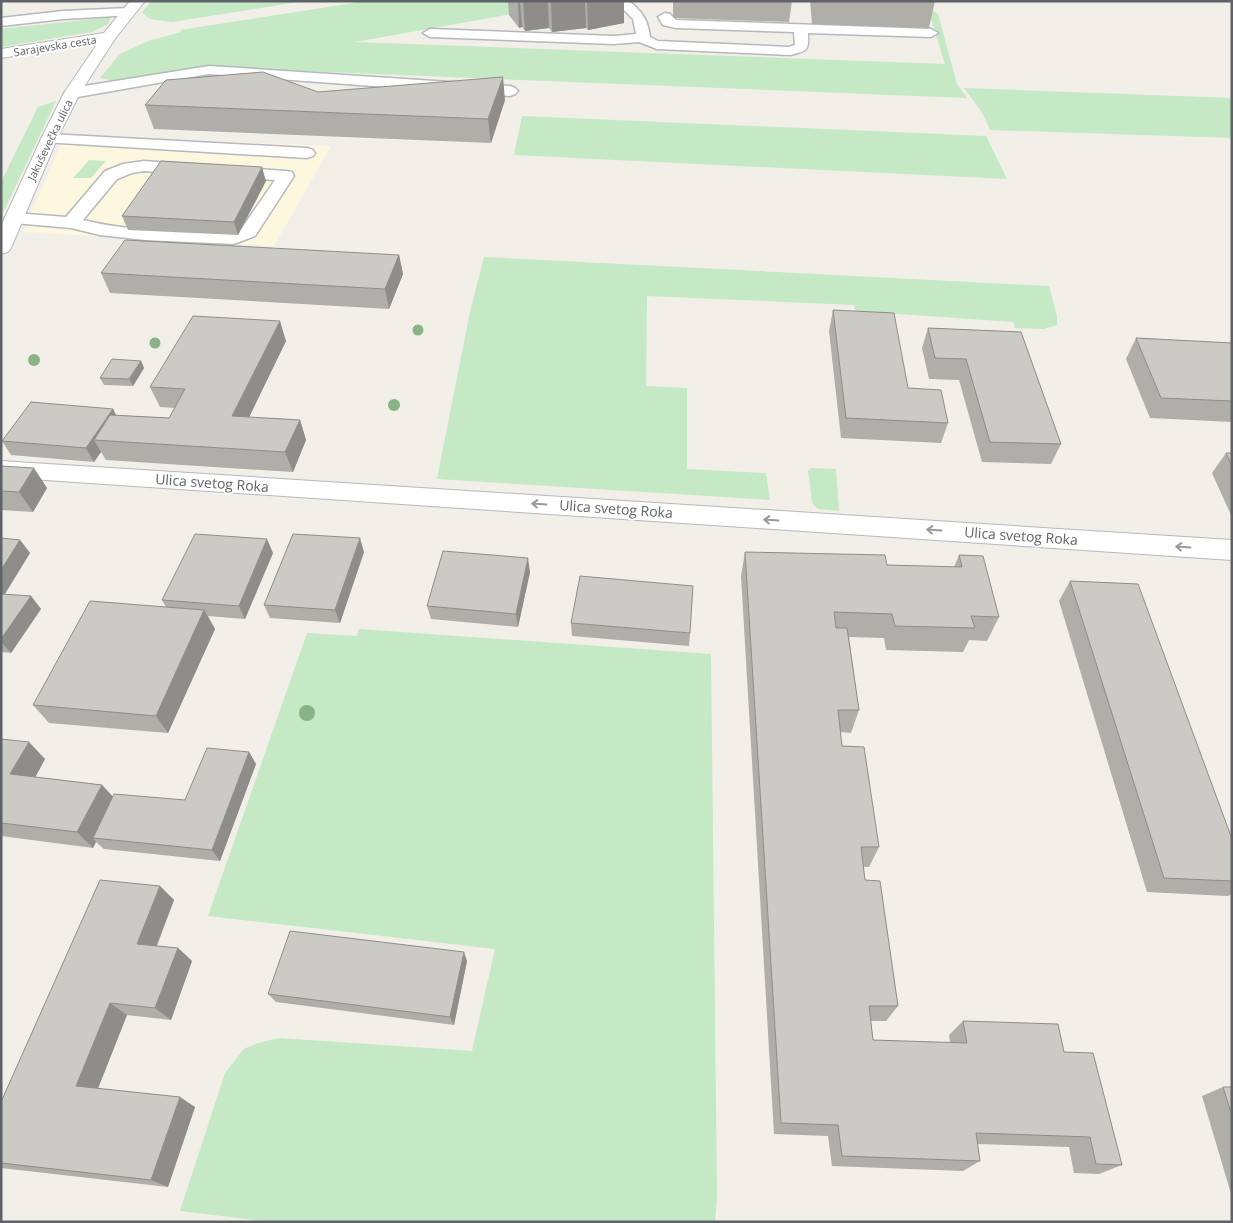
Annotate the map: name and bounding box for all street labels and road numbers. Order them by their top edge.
street label: Sarajevska cesta [12,32,98,59]
street label: Jakuševečka ulica [23,97,76,184]
street label: Ulica svetog Roka [155,469,269,496]
street label: Ulica svetog Roka [559,495,673,522]
street label: Ulica svetog Roka [964,522,1078,549]

